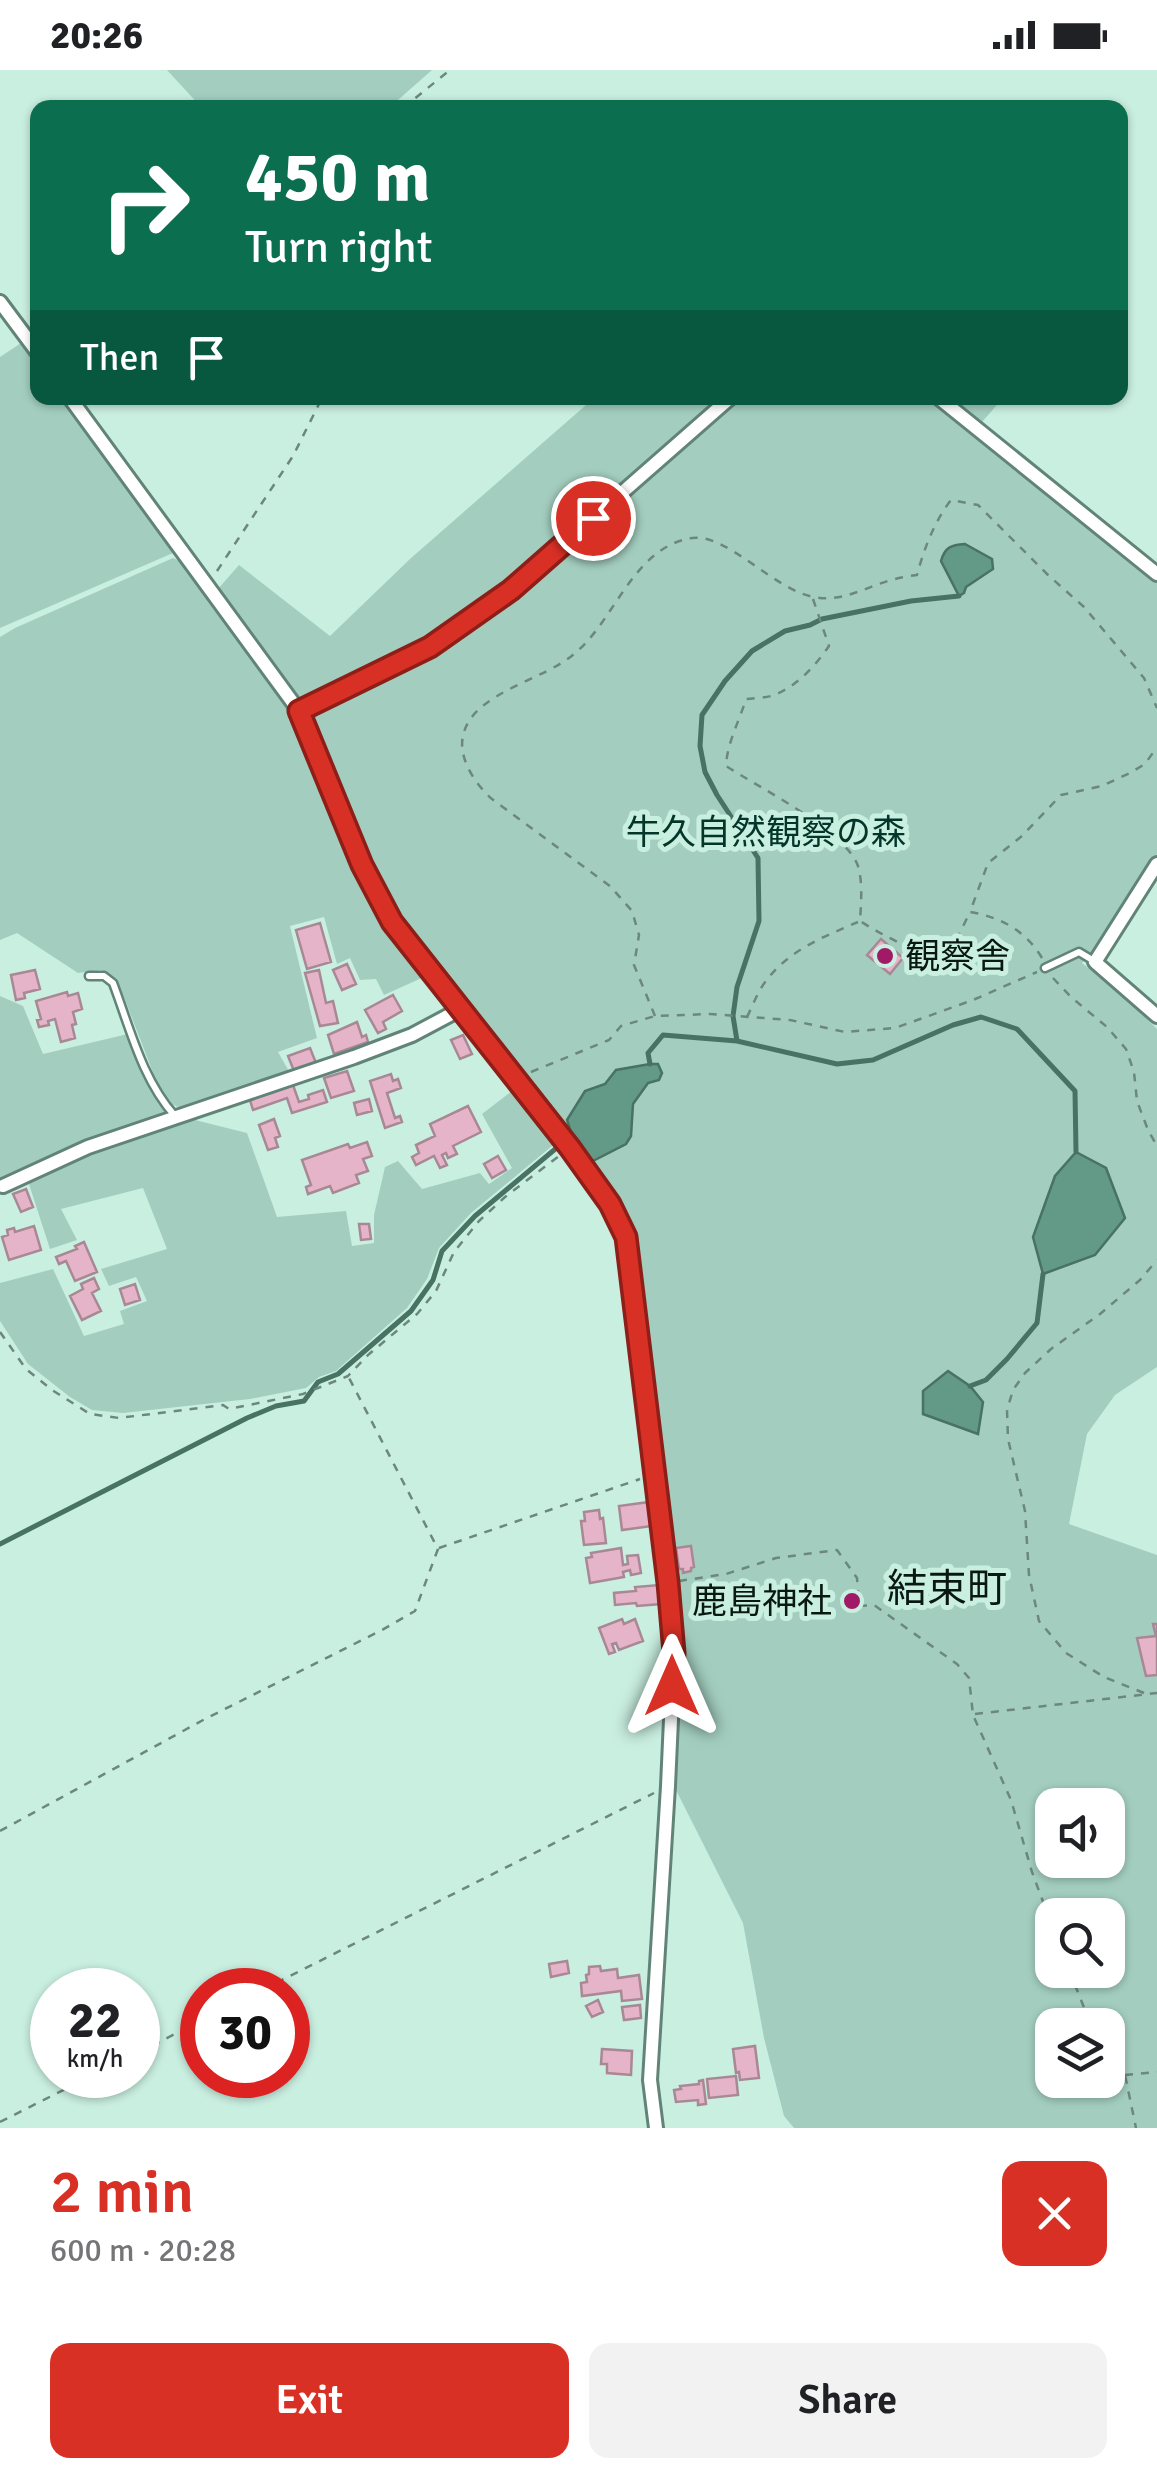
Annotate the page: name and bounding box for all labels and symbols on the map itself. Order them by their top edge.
pin [551,476,636,561]
park label: 牛久自然観察の森 [626,811,906,854]
place label: 観察舎 [905,935,1010,978]
marker: 観察舎 [874,945,896,967]
district label: 結束町 [887,1564,1007,1614]
place label: 鹿島神社 [692,1580,832,1623]
marker: 鹿島神社 [841,1590,863,1612]
position arrow [620,1634,724,1738]
speed limit sign: 30 [180,1968,310,2098]

